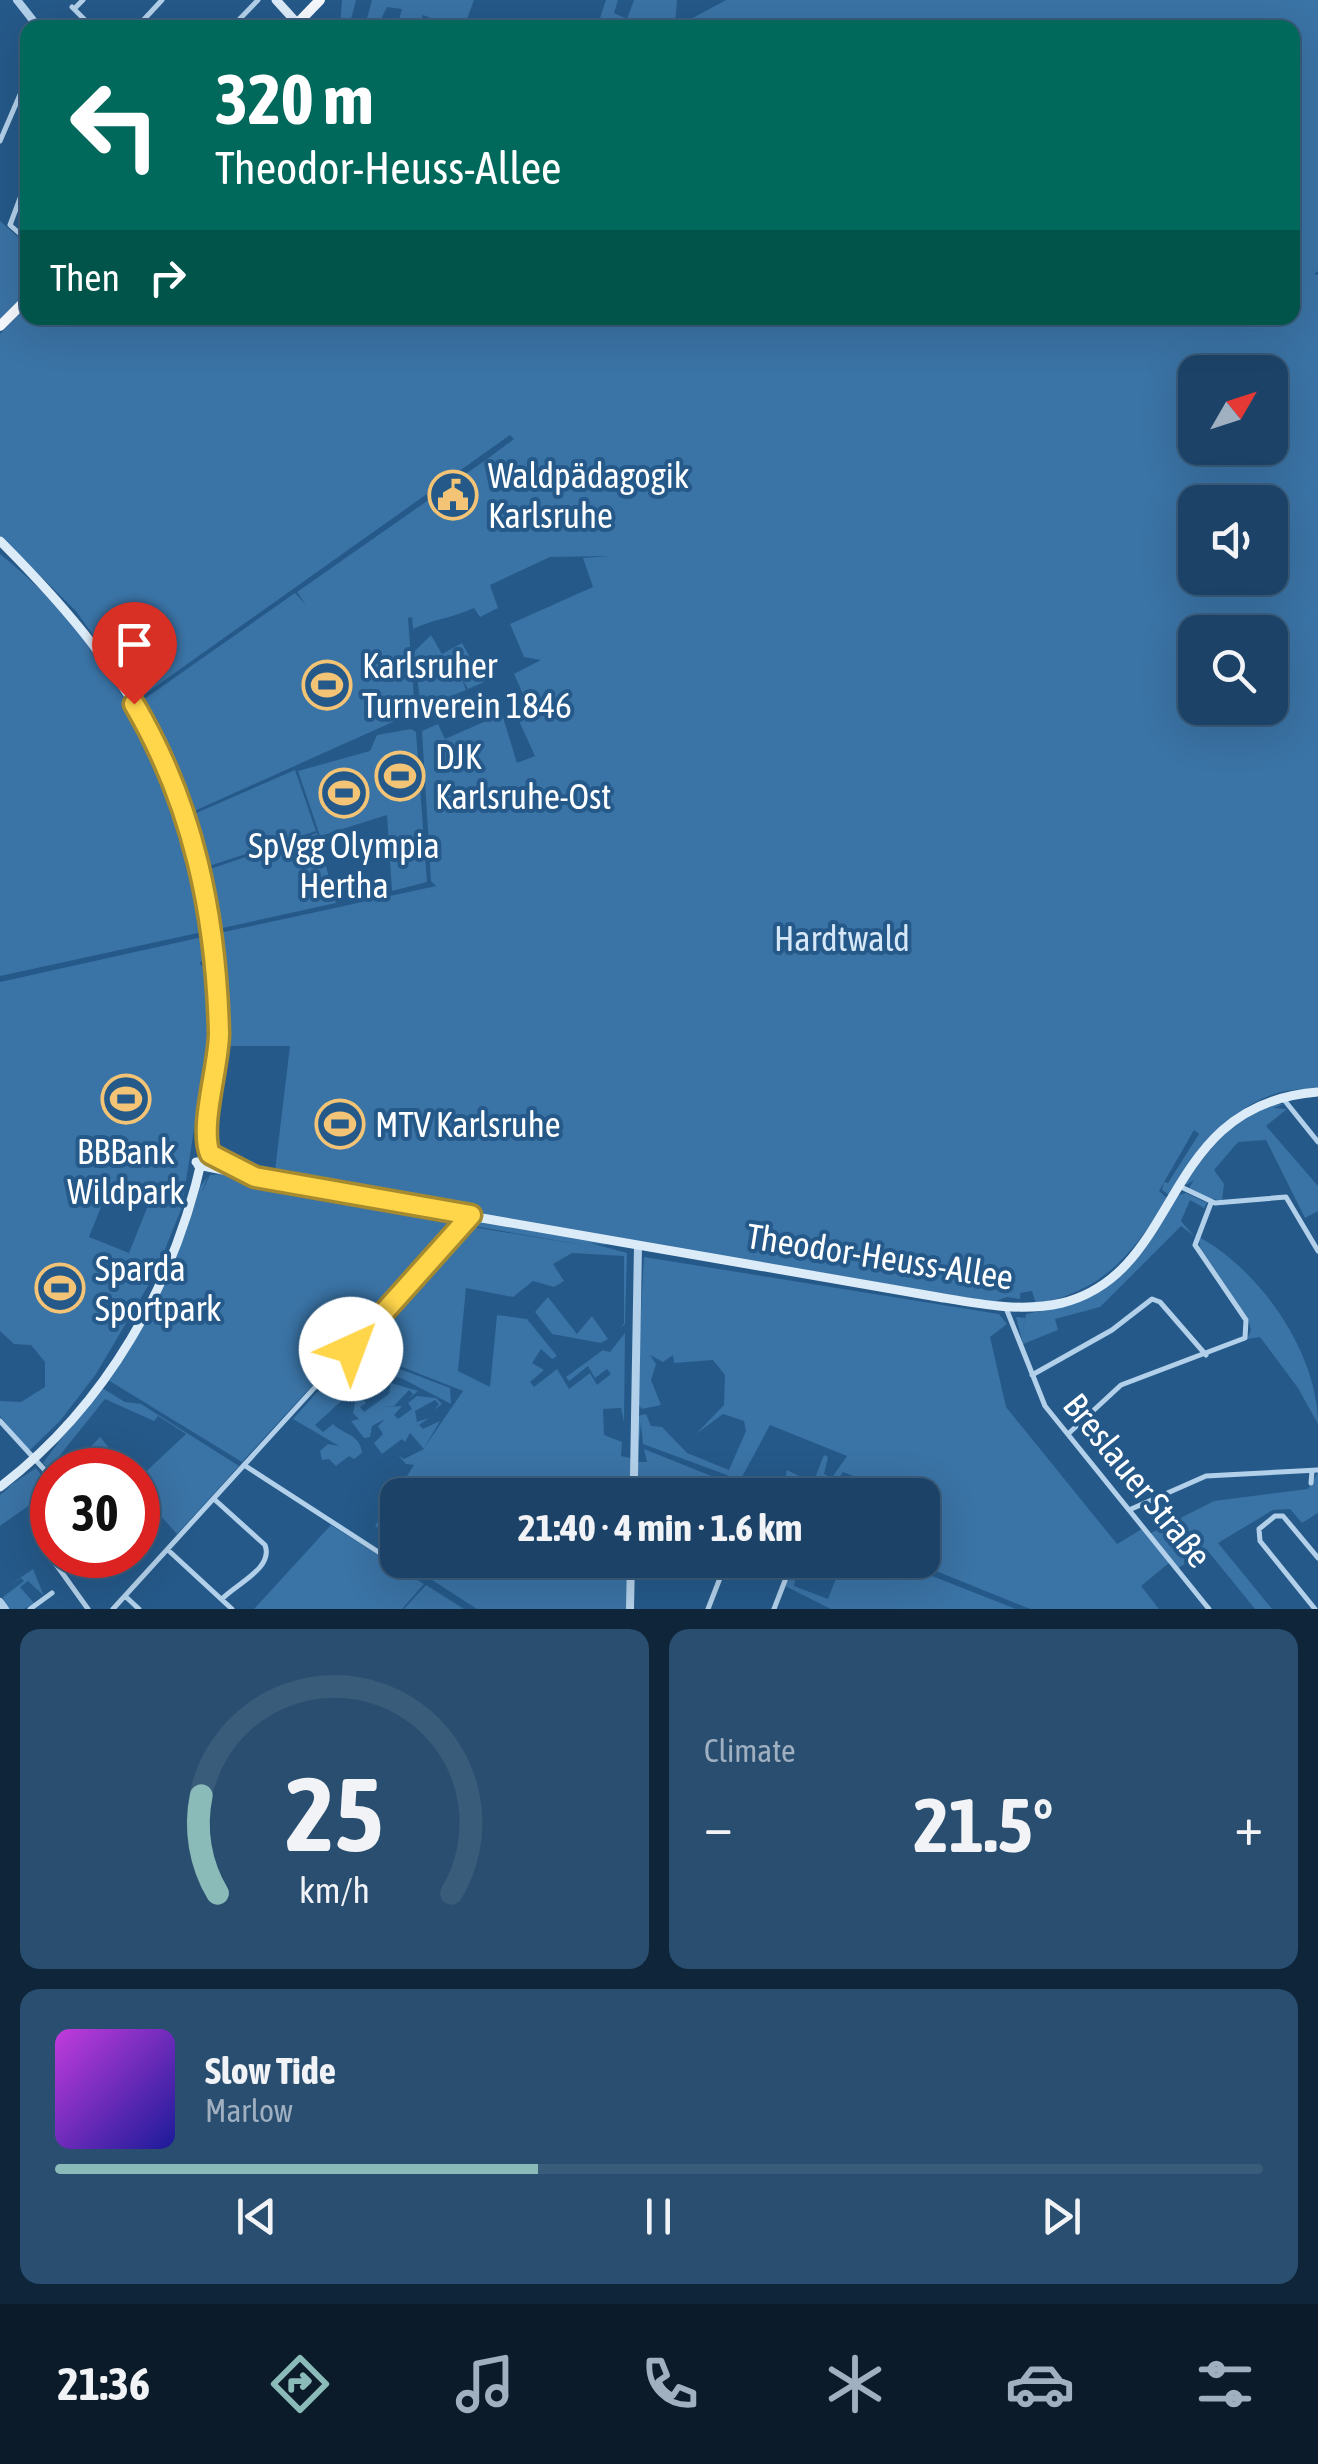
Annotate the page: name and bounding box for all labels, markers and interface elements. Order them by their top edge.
text: 320 m [215,59,374,139]
icon: left [50,60,180,190]
text: Theodor-Heuss-Allee [215,142,561,194]
icon: right [140,250,195,305]
text: Then [50,256,120,299]
north arrow [1178,355,1288,465]
map controls [1178,355,1288,725]
place label: Waldpädagogik Karlsruhe [488,455,689,535]
public building icon: Waldpädagogik Karlsruhe [427,469,479,521]
button: sound [1178,485,1288,595]
pin [92,602,177,705]
button: search [1178,615,1288,725]
icon: arrive [107,617,162,672]
place label: Karlsruher Turnverein 1846 [362,645,572,725]
sports icon: Karlsruher Turnverein 1846 [301,659,353,711]
place label: DJK Karlsruhe-Ost [435,736,611,816]
sports icon: DJK Karlsruhe-Ost [374,750,426,802]
sports icon: SpVgg Olympia Hertha [318,767,370,819]
place label: SpVgg Olympia Hertha [248,825,440,905]
park label: Hardtwald [774,918,910,958]
sports icon: BBBank Wildpark [100,1073,152,1125]
sports icon: MTV Karlsruhe [314,1098,366,1150]
place label: MTV Karlsruhe [375,1104,561,1144]
place label: BBBank Wildpark [67,1131,185,1211]
street label: Theodor-Heuss-Allee [744,1215,1016,1297]
place label: Sparda Sportpark [95,1248,221,1328]
sports icon: Sparda Sportpark [34,1262,86,1314]
position arrow [299,1297,403,1401]
street label: Breslauer Straße [1056,1385,1220,1575]
speed limit sign: 30 [30,1448,160,1578]
text: 21:40 · 4 min · 1.6 km [518,1506,802,1549]
text: Climate [704,1732,796,1769]
text: 25 [286,1754,383,1873]
text: 21.5° [914,1782,1053,1868]
text: − [704,1794,733,1857]
text: + [1234,1794,1263,1857]
text: km/h [299,1870,370,1911]
text: Slow Tide [205,2049,336,2092]
text: Marlow [205,2092,293,2129]
icon: previous [229,2189,284,2244]
icon: pause [631,2189,686,2244]
icon: next [1034,2189,1089,2244]
icon: directions [265,2349,335,2419]
icon: music [450,2349,520,2419]
icon: phone [635,2349,705,2419]
icon: climate [820,2349,890,2419]
icon: car [1005,2349,1075,2419]
icon: filters [1190,2349,1260,2419]
text: 21:36 [58,2358,150,2410]

